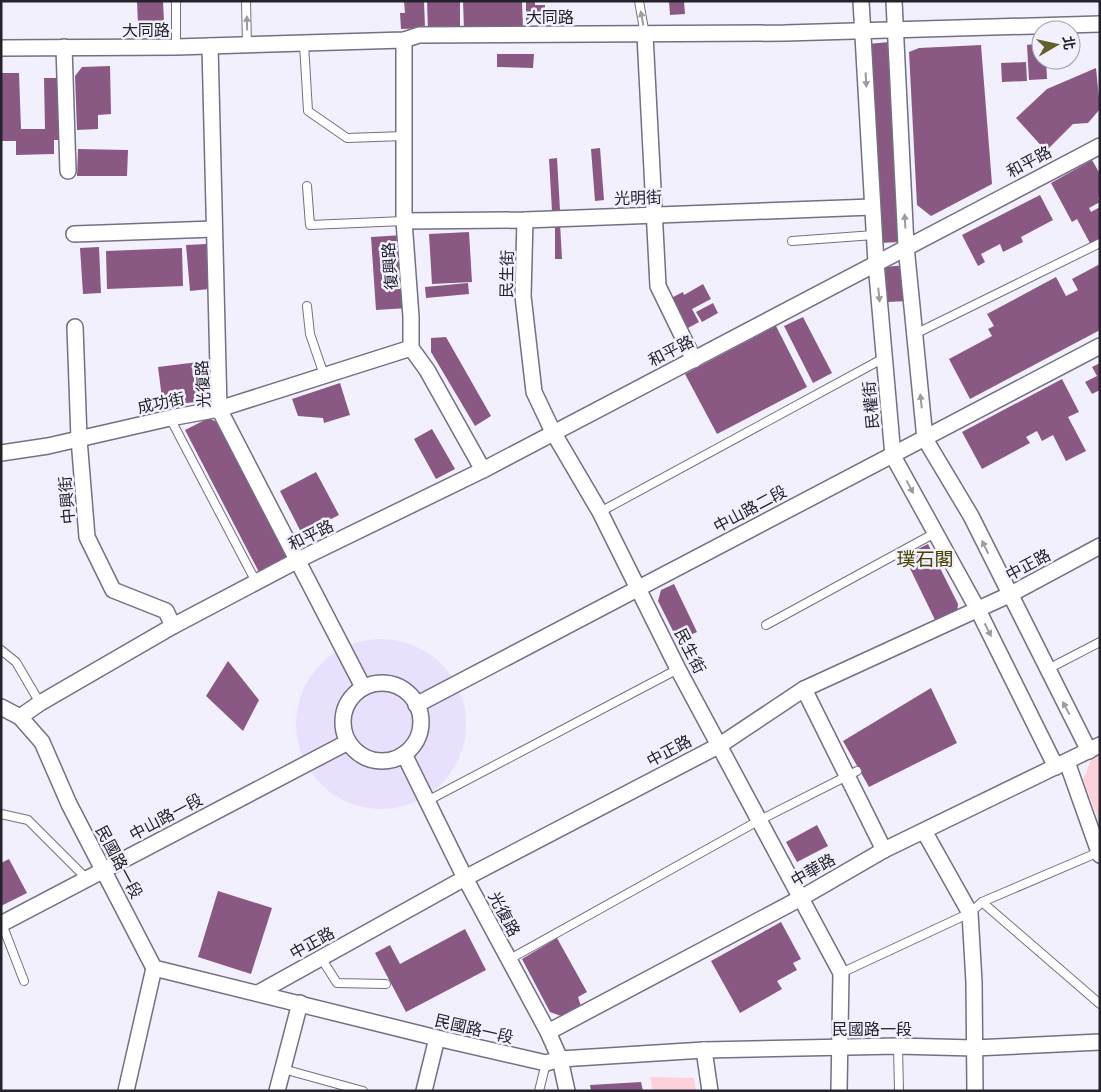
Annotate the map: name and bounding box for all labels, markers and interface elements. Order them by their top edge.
street label: 大同路 [526,8,574,27]
one-way arrow [637,10,645,26]
one-way arrow [243,15,251,31]
north arrow [1031,20,1081,70]
street label: 大同路 [122,21,170,40]
text: 北 [1059,35,1078,51]
one-way arrow [862,73,870,89]
street label: 和平路 [1003,142,1055,182]
street label: 光明街 [614,188,662,208]
one-way arrow [901,213,909,229]
street label: 復興路 [379,241,401,291]
street label: 民生街 [497,250,517,298]
one-way arrow [875,287,883,303]
street label: 和平路 [645,332,697,370]
street label: 光復路 [192,360,214,408]
street label: 民權街 [859,380,883,430]
street label: 成功街 [136,389,186,417]
one-way arrow [917,392,925,408]
street label: 中興街 [55,475,79,525]
one-way arrow [906,480,914,495]
street label: 中山路二段 [710,482,790,536]
street label: 和平路 [285,516,337,554]
one-way arrow [981,540,989,554]
street label: 中正路 [1002,545,1054,585]
district label: 璞石閣 [896,548,954,571]
one-way arrow [984,623,992,637]
street label: 民生街 [671,625,709,677]
one-way arrow [1062,701,1070,715]
street label: 中正路 [643,731,695,771]
street label: 中山路一段 [126,790,206,844]
street label: 民國路一段 [92,822,146,902]
street label: 中華路 [787,850,839,890]
street label: 光復路 [484,888,524,940]
street label: 中正路 [286,923,338,963]
street label: 民國路一段 [433,1011,515,1047]
street label: 民國路一段 [832,1020,912,1039]

